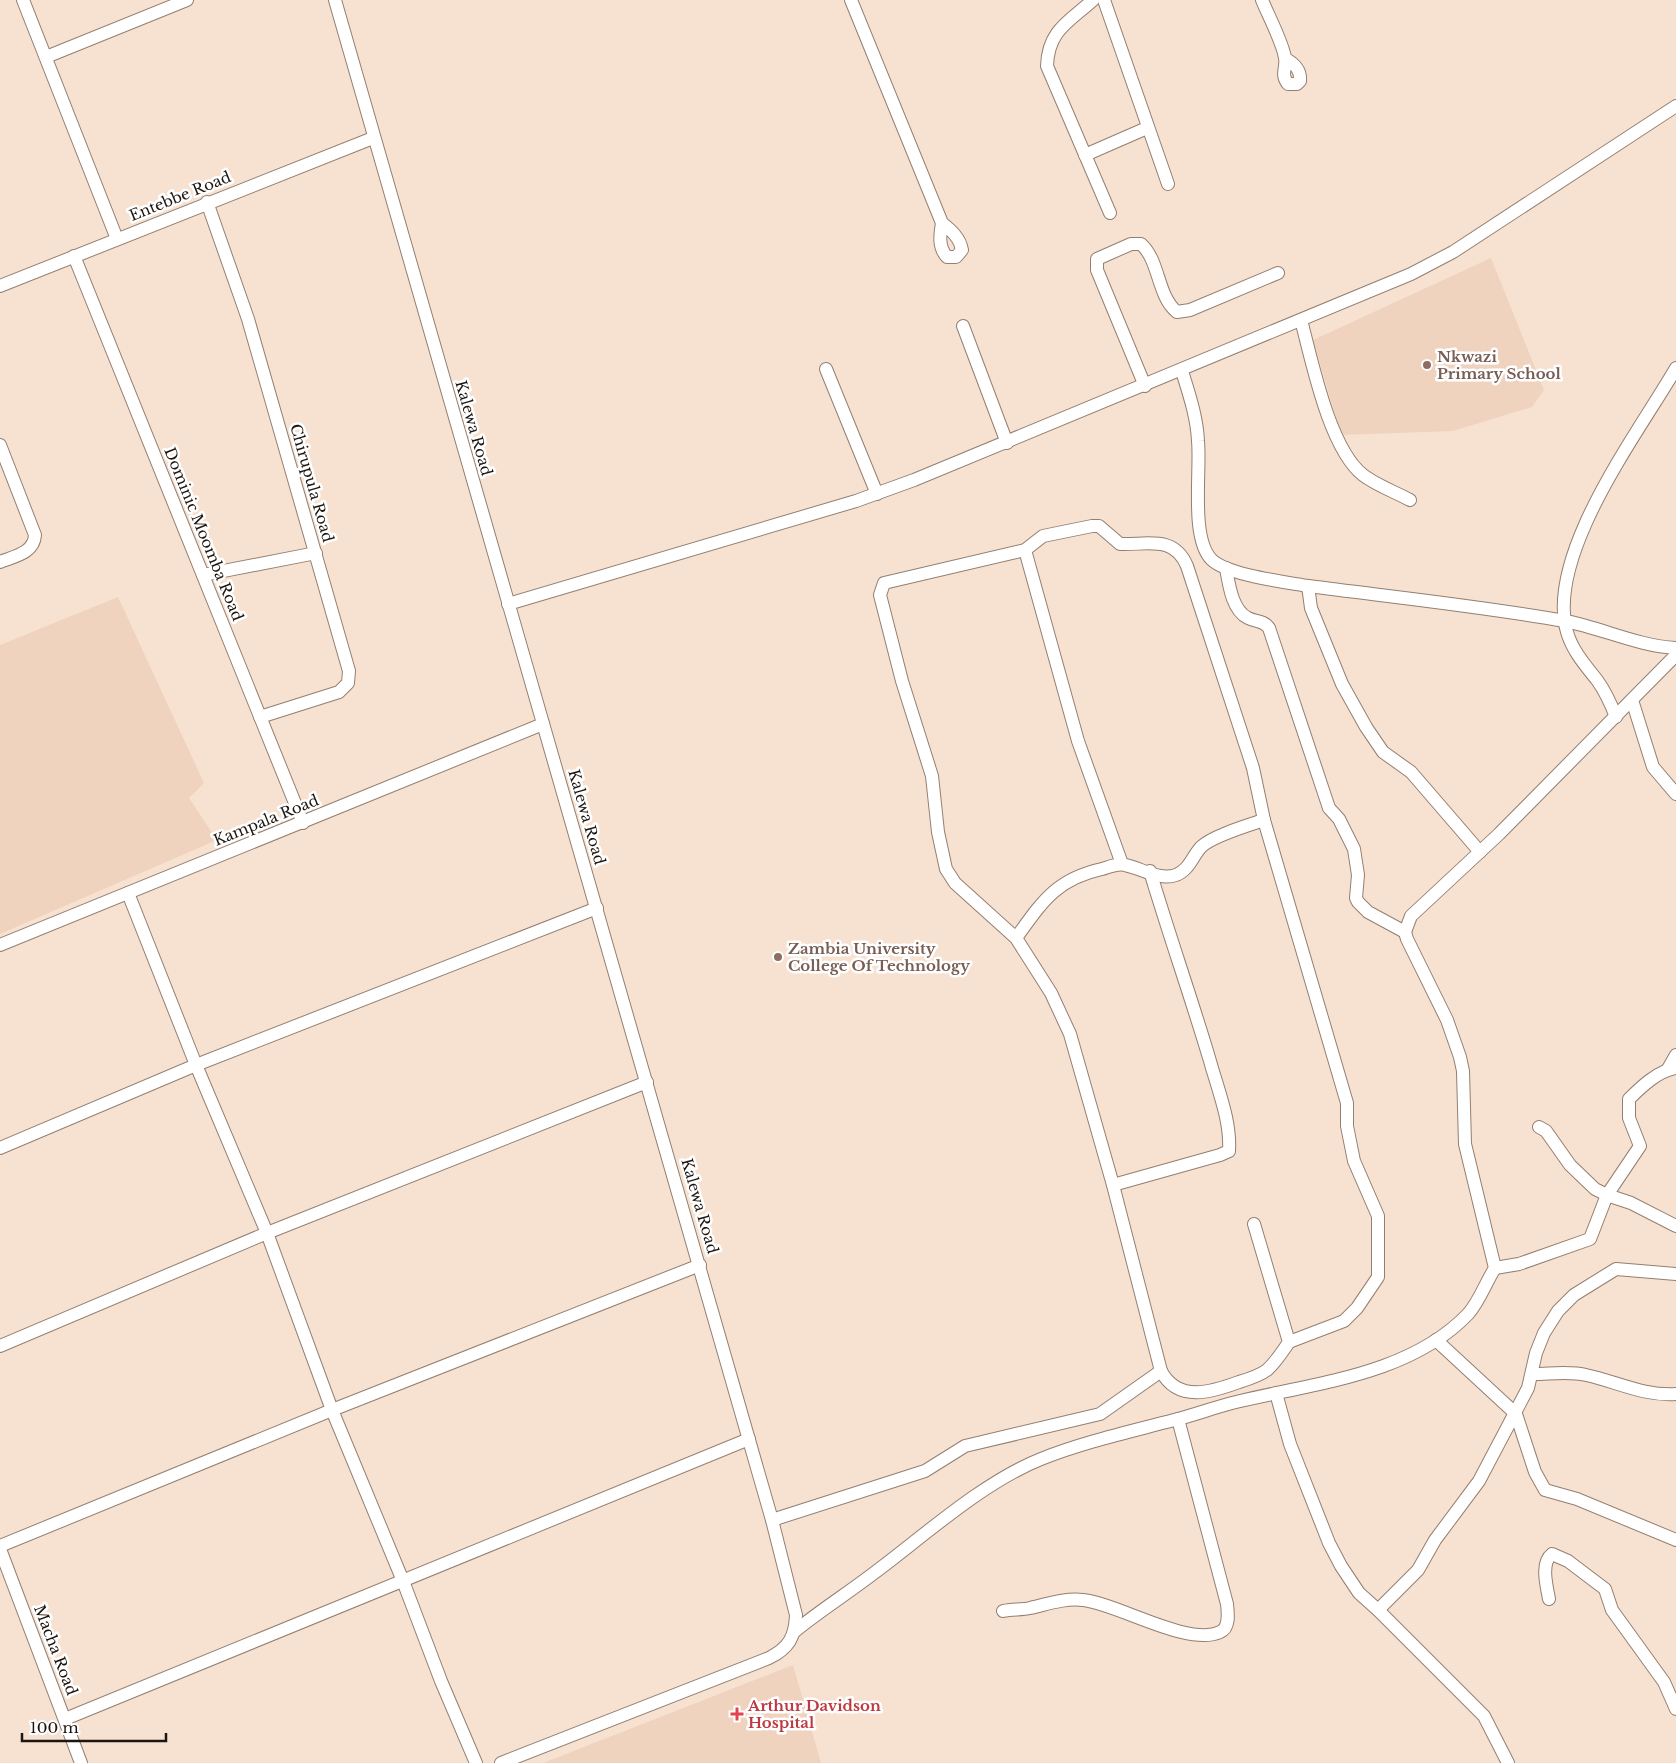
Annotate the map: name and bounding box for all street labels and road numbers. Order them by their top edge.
street label: Entebbe Road [126,167,234,225]
street label: Kalewa Road [451,378,497,478]
street label: Chirupula Road [286,422,338,544]
street label: Dominic Moomba Road [160,444,248,624]
street label: Kalewa Road [564,767,610,867]
street label: Kampala Road [211,790,321,850]
street label: Kalewa Road [677,1156,723,1256]
street label: Macha Road [30,1602,82,1698]

